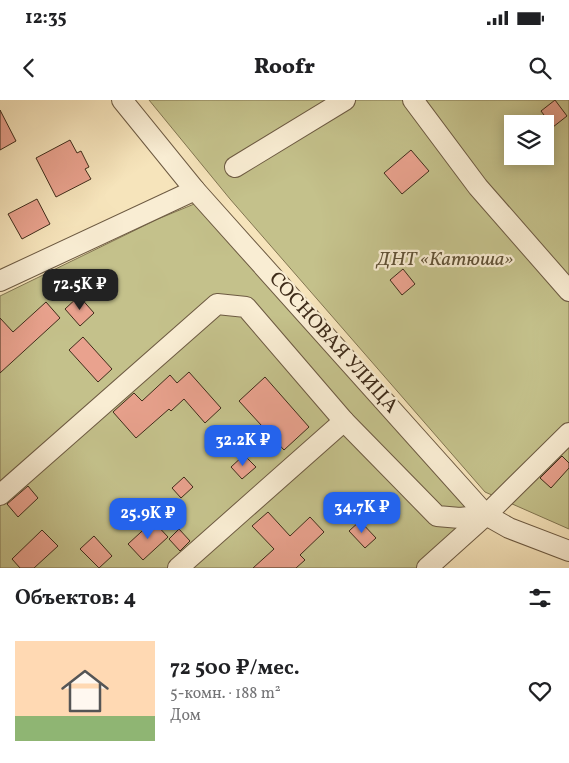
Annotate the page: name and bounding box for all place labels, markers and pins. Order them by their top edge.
pin: 72.5K ₽ [34,268,126,311]
pin: 32.2K ₽ [197,424,289,467]
pin: 34.7K ₽ [316,492,408,534]
pin: 25.9K ₽ [102,498,194,540]

